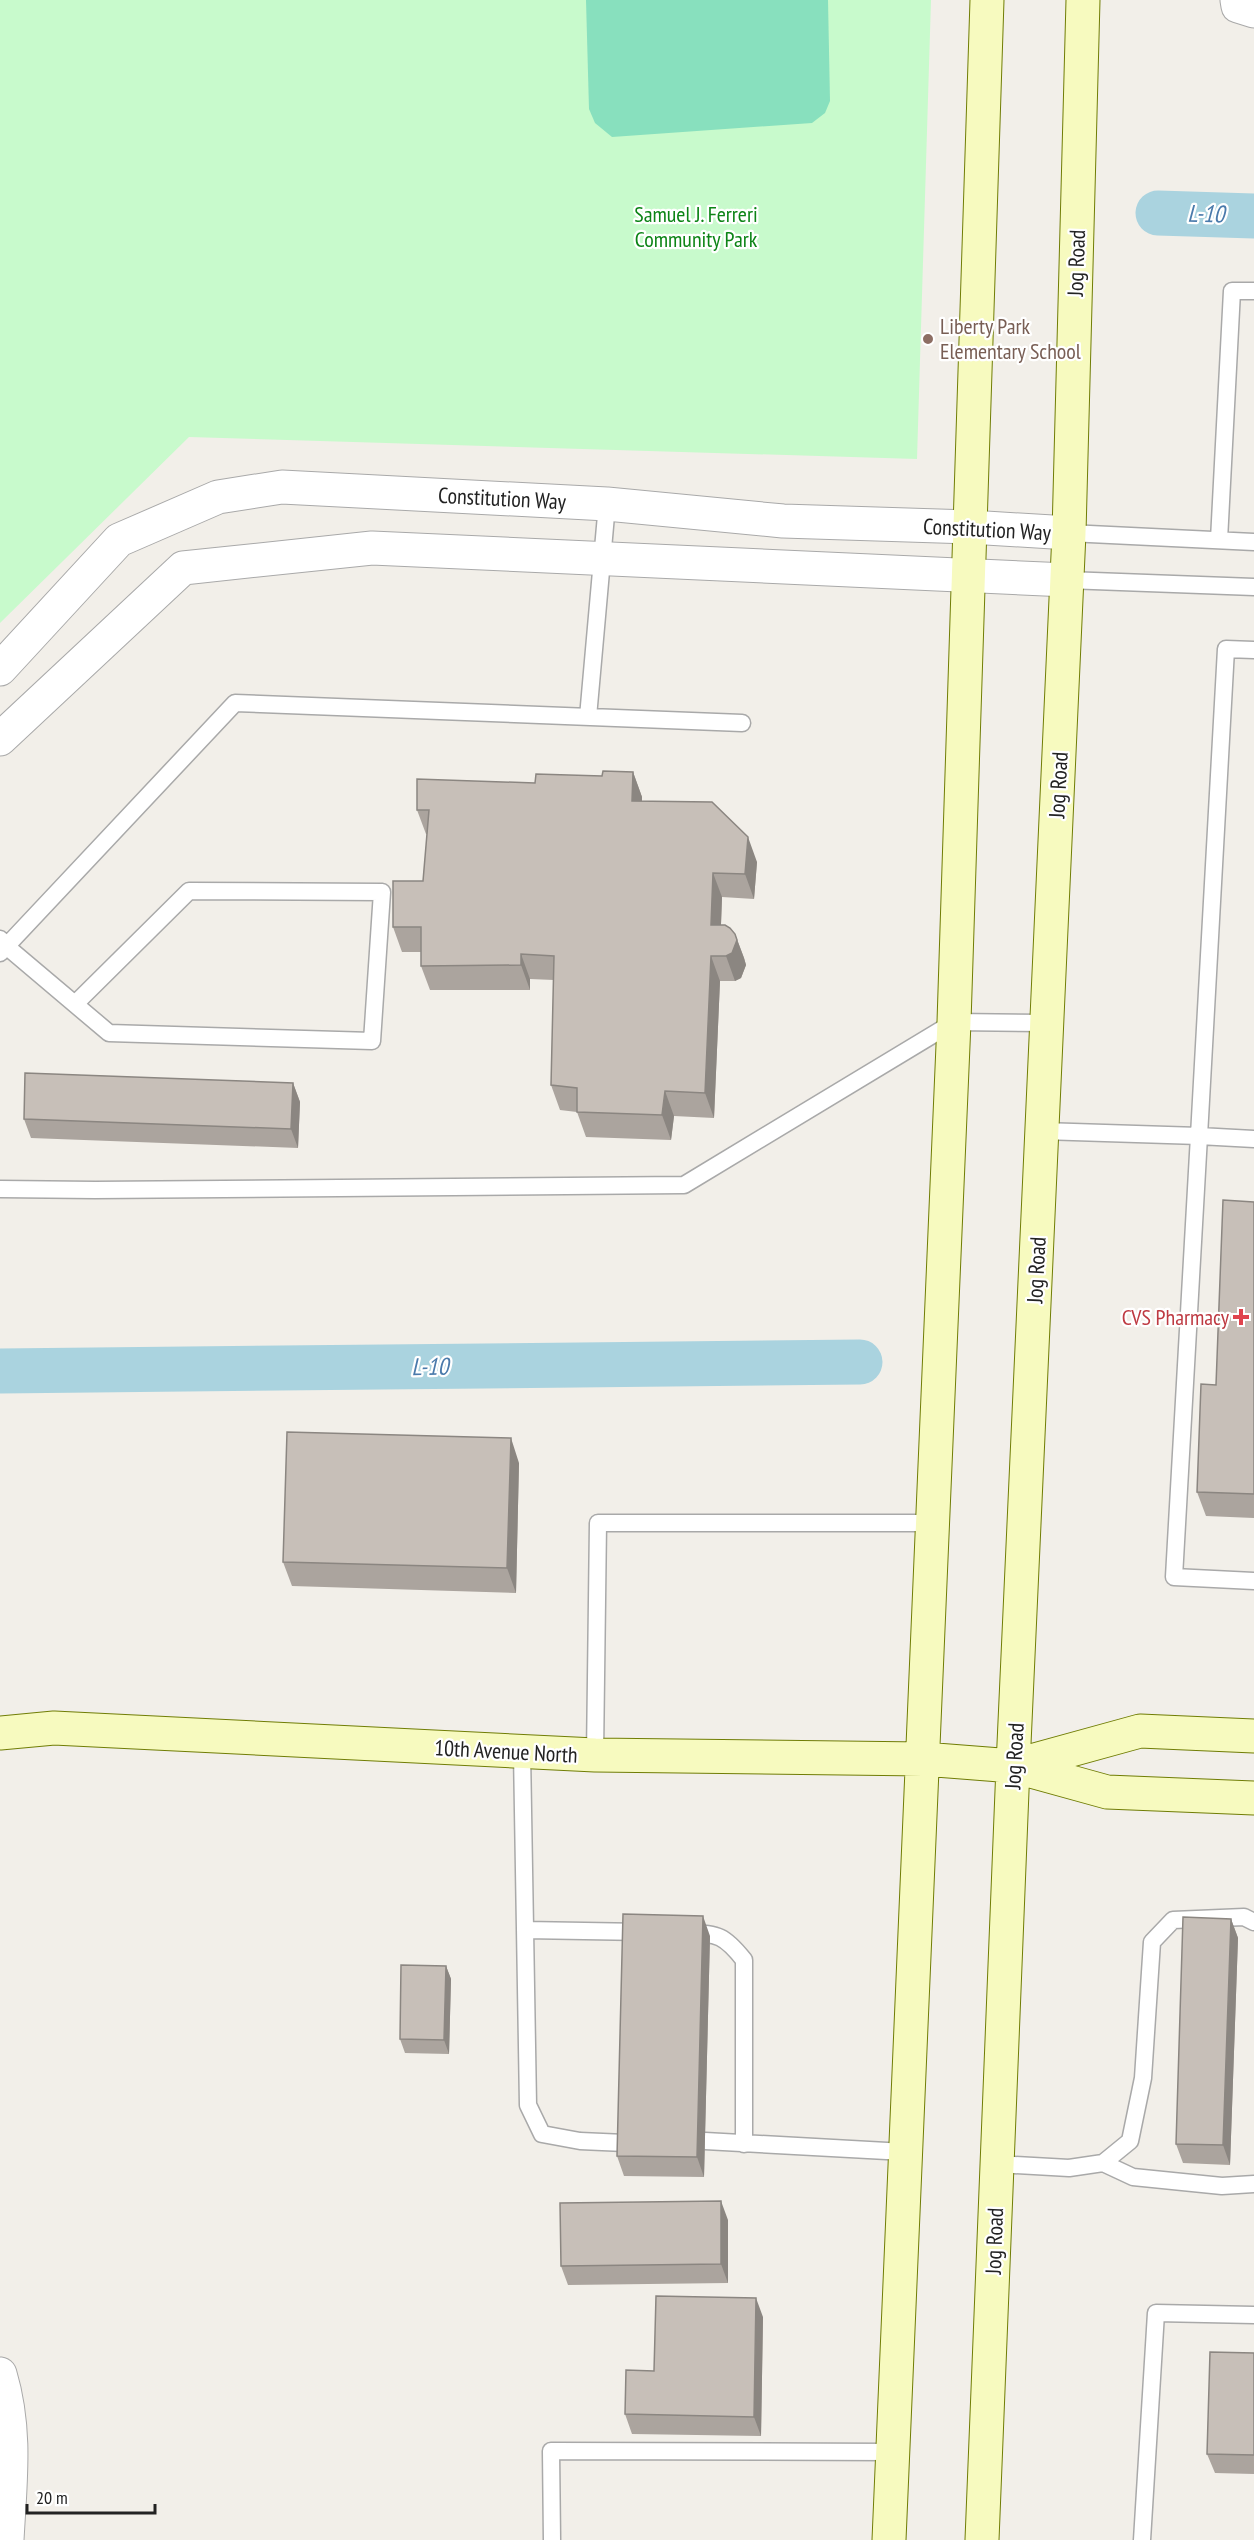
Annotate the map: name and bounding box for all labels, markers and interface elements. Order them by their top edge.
water label: L-10 [1187,198,1227,229]
park label: Samuel J. Ferreri Community Park [634,200,758,253]
street label: Jog Road [1061,229,1091,298]
place label: Liberty Park Elementary School [940,312,1082,365]
marker: Liberty Park Elementary School [921,332,935,346]
street label: Constitution Way [437,481,567,515]
street label: Constitution Way [922,512,1052,546]
street label: Jog Road [1042,751,1074,820]
street label: Jog Road [1020,1236,1052,1305]
place label: CVS Pharmacy [1122,1303,1230,1331]
marker: CVS Pharmacy [1234,1310,1248,1324]
water label: L-10 [411,1351,451,1382]
street label: Jog Road [998,1722,1030,1791]
street label: 10th Avenue North [434,1733,578,1769]
street label: Jog Road [979,2207,1009,2276]
scale bar [27,2477,154,2515]
text: 20 m [36,2486,68,2509]

